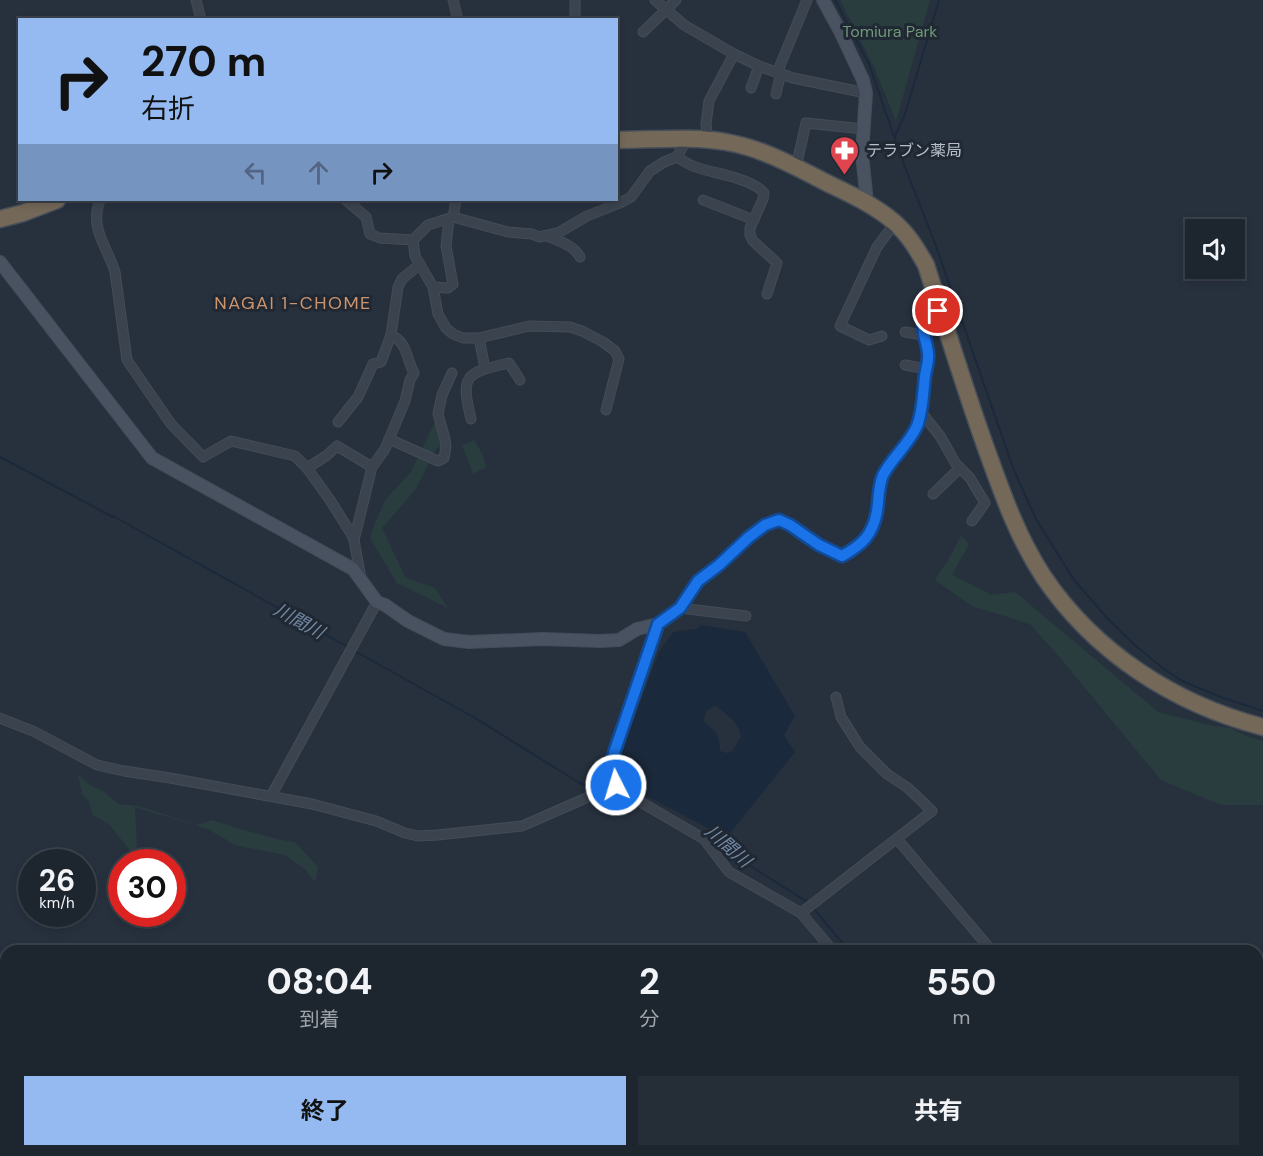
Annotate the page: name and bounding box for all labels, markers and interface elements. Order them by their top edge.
park label: Tomiura Park [843,21,937,42]
text: 270 m [141,34,266,89]
icon: right [42,42,120,120]
text: 右折 [141,91,195,126]
pharmacy icon: テラブン薬局 [829,134,861,176]
place label: テラブン薬局 [866,140,962,161]
icon: left [239,156,272,189]
icon: ahead [302,156,335,189]
icon: right [365,156,398,189]
map controls [1185,219,1245,279]
button: sound [1185,219,1245,279]
pin [912,285,963,336]
district label: NAGAI 1-CHOME [214,291,372,315]
icon: arrive [921,294,954,327]
water label: 川間川 [270,597,330,646]
position arrow [584,753,648,817]
water label: 川間川 [700,819,758,874]
speed limit sign: 30 [108,849,186,927]
text: 26 [39,861,75,900]
text: km/h [39,893,75,913]
text: 08:04 [267,958,373,1005]
text: 2 [639,958,660,1005]
text: 550 [926,959,996,1006]
text: m [952,1004,970,1030]
text: 到着 [300,1006,340,1032]
text: 分 [639,1006,659,1032]
button: 終了 [24,1076,626,1145]
button: 共有 [638,1076,1239,1145]

